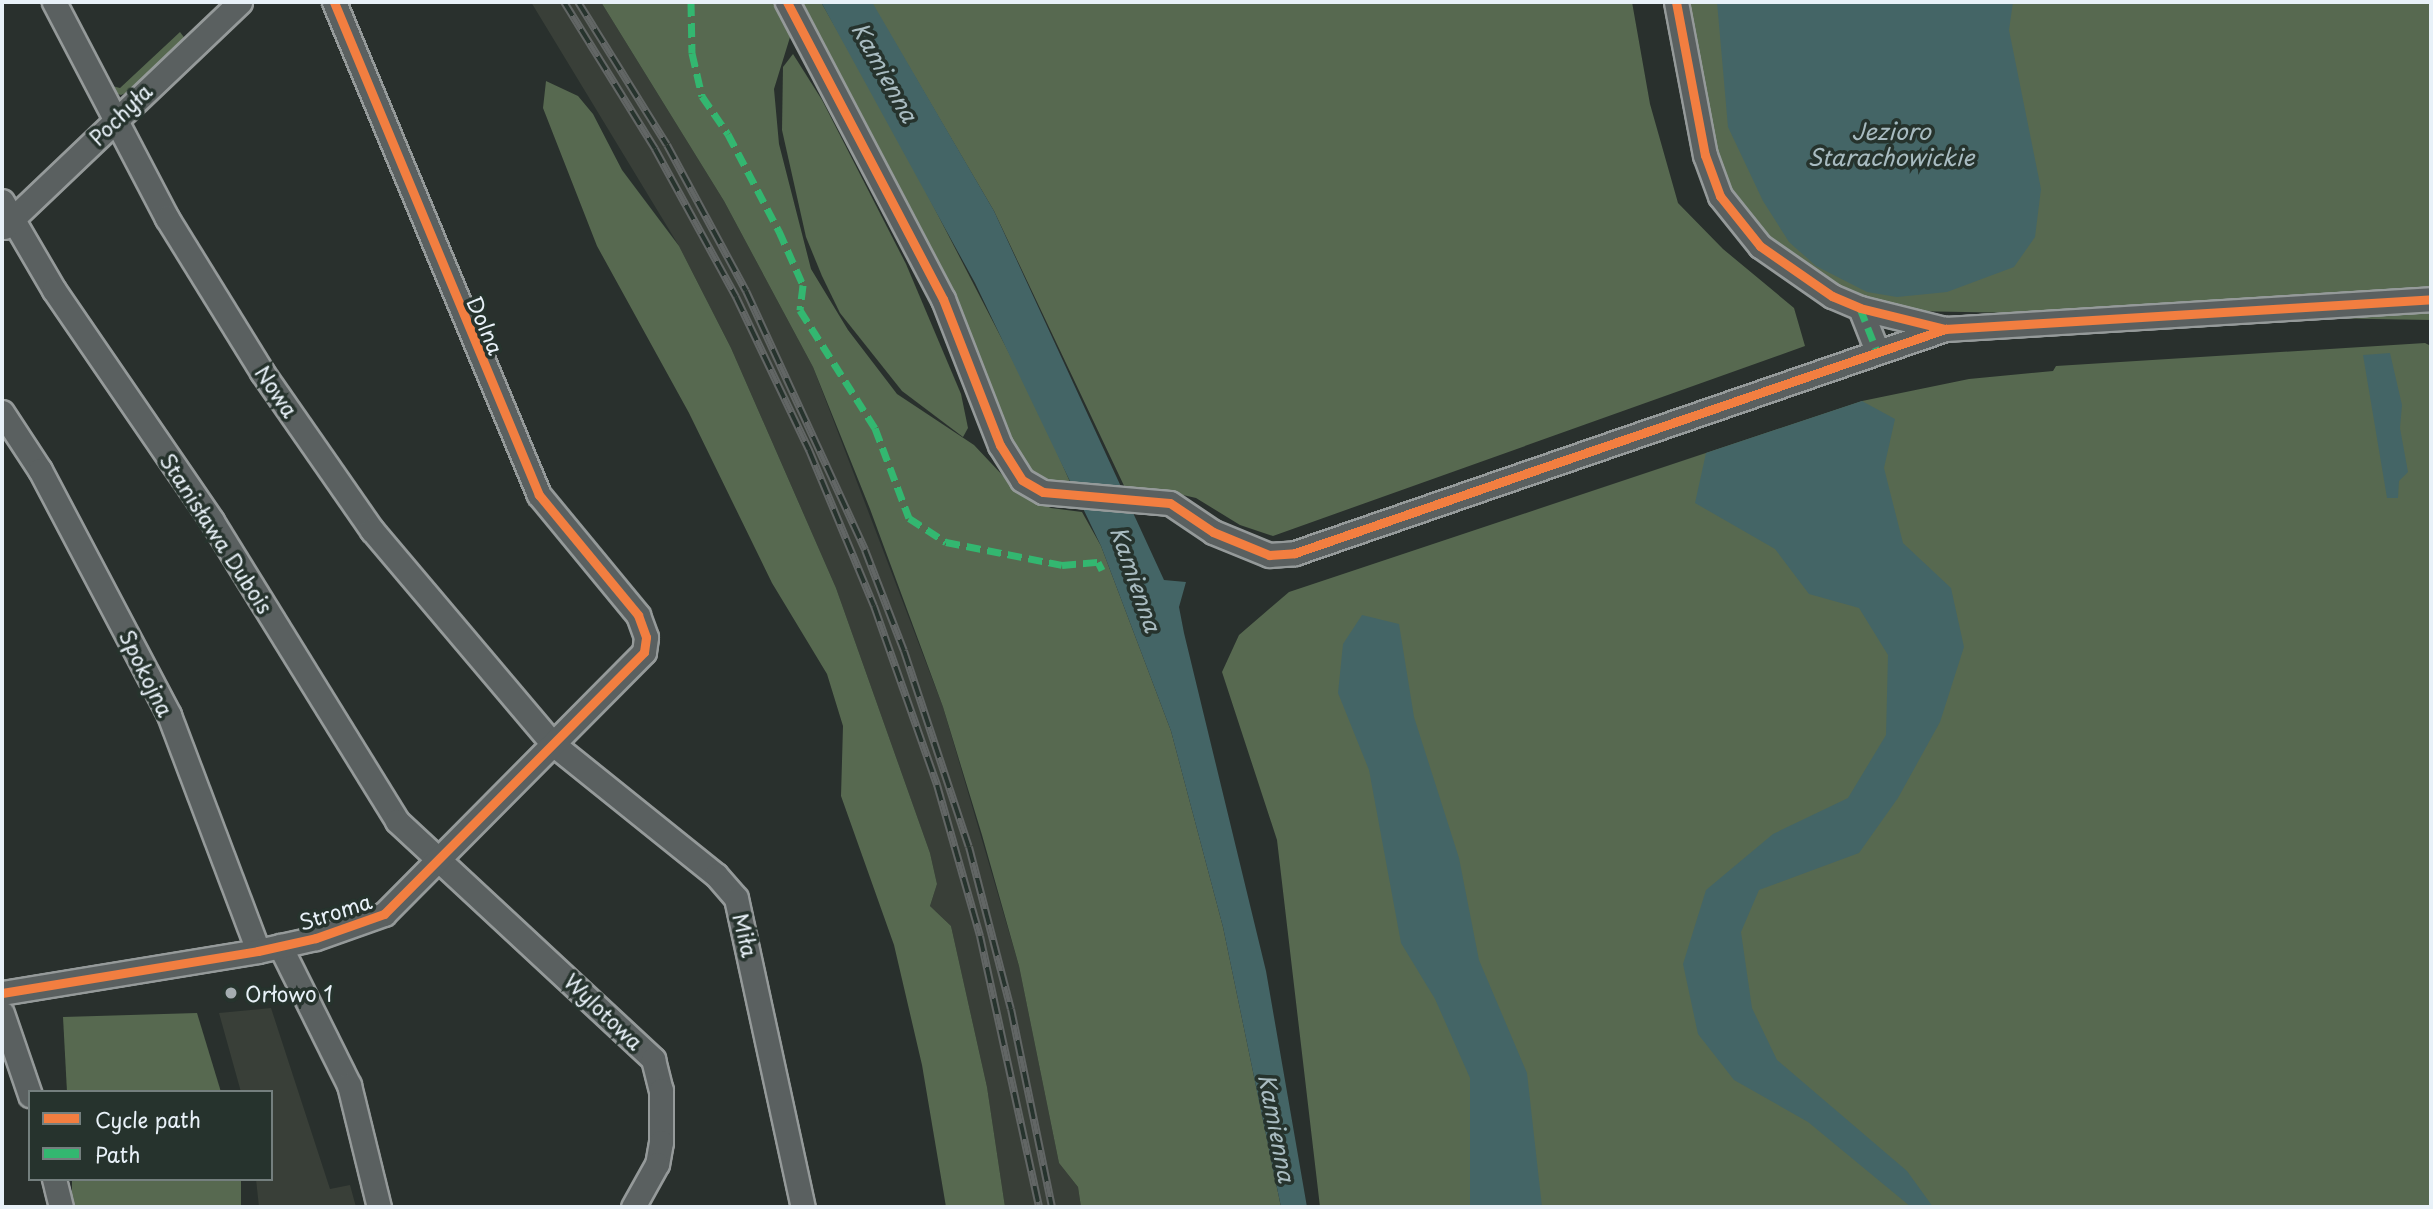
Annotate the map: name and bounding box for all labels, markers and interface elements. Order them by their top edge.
water label: Kamienna [846,17,924,127]
street label: Pochyła [83,78,157,150]
water label: Jezioro Starachowickie [1808,117,1974,171]
street label: Dolna [462,292,510,358]
street label: Nowa [251,360,303,422]
street label: Stanisława Dubois [156,448,278,618]
water label: Kamienna [1105,523,1167,635]
street label: Spokojna [115,626,179,720]
street label: Stroma [295,887,375,935]
street label: Miła [729,911,763,959]
street label: Wylotowa [560,968,648,1054]
place label: Orłowo 1 [245,980,332,1006]
marker: Orłowo 1 [223,985,239,1001]
water label: Kamienna [1253,1072,1301,1184]
legend [28,1090,273,1181]
text: Cycle path [95,1103,201,1135]
text: Path [95,1138,140,1170]

